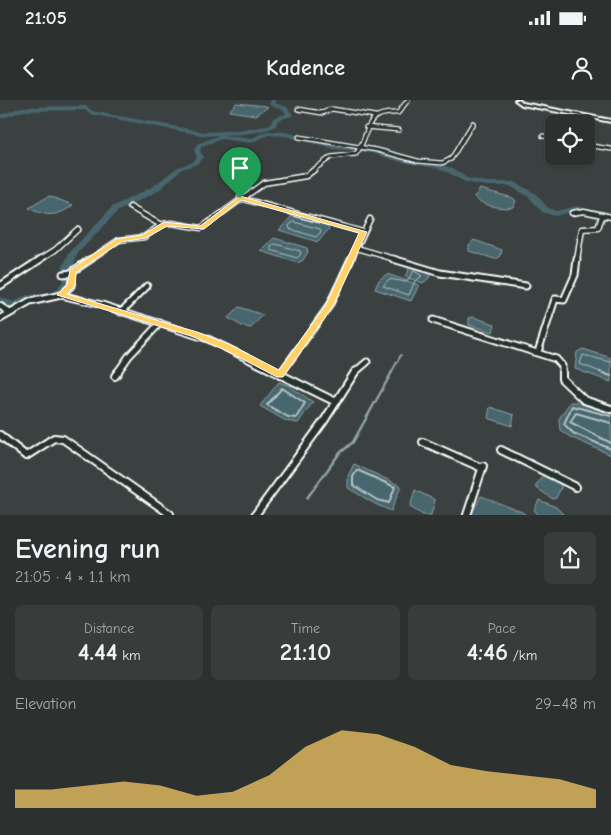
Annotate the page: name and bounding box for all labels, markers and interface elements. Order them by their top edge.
text: 21:05 [25,7,67,29]
icon: back [15,54,43,82]
icon: person [568,54,596,82]
text: Kadence [266,55,345,81]
map controls [545,115,595,165]
button: locate [545,115,595,165]
pin [219,147,261,198]
icon: arrive [226,154,254,182]
button: share [544,532,596,584]
text: Evening run [15,533,160,565]
text: 21:05 · 4 × 1.1 km [15,568,130,586]
text: Distance [84,620,134,637]
text: Time [291,620,320,637]
text: Pace [488,620,516,637]
text: 4.44 [78,637,118,666]
text: 21:10 [280,637,331,666]
text: 4:46 [466,637,508,666]
text: km [118,647,141,664]
text: /km [508,647,537,664]
text: Elevation [15,695,76,713]
text: 29–48 m [535,695,596,713]

